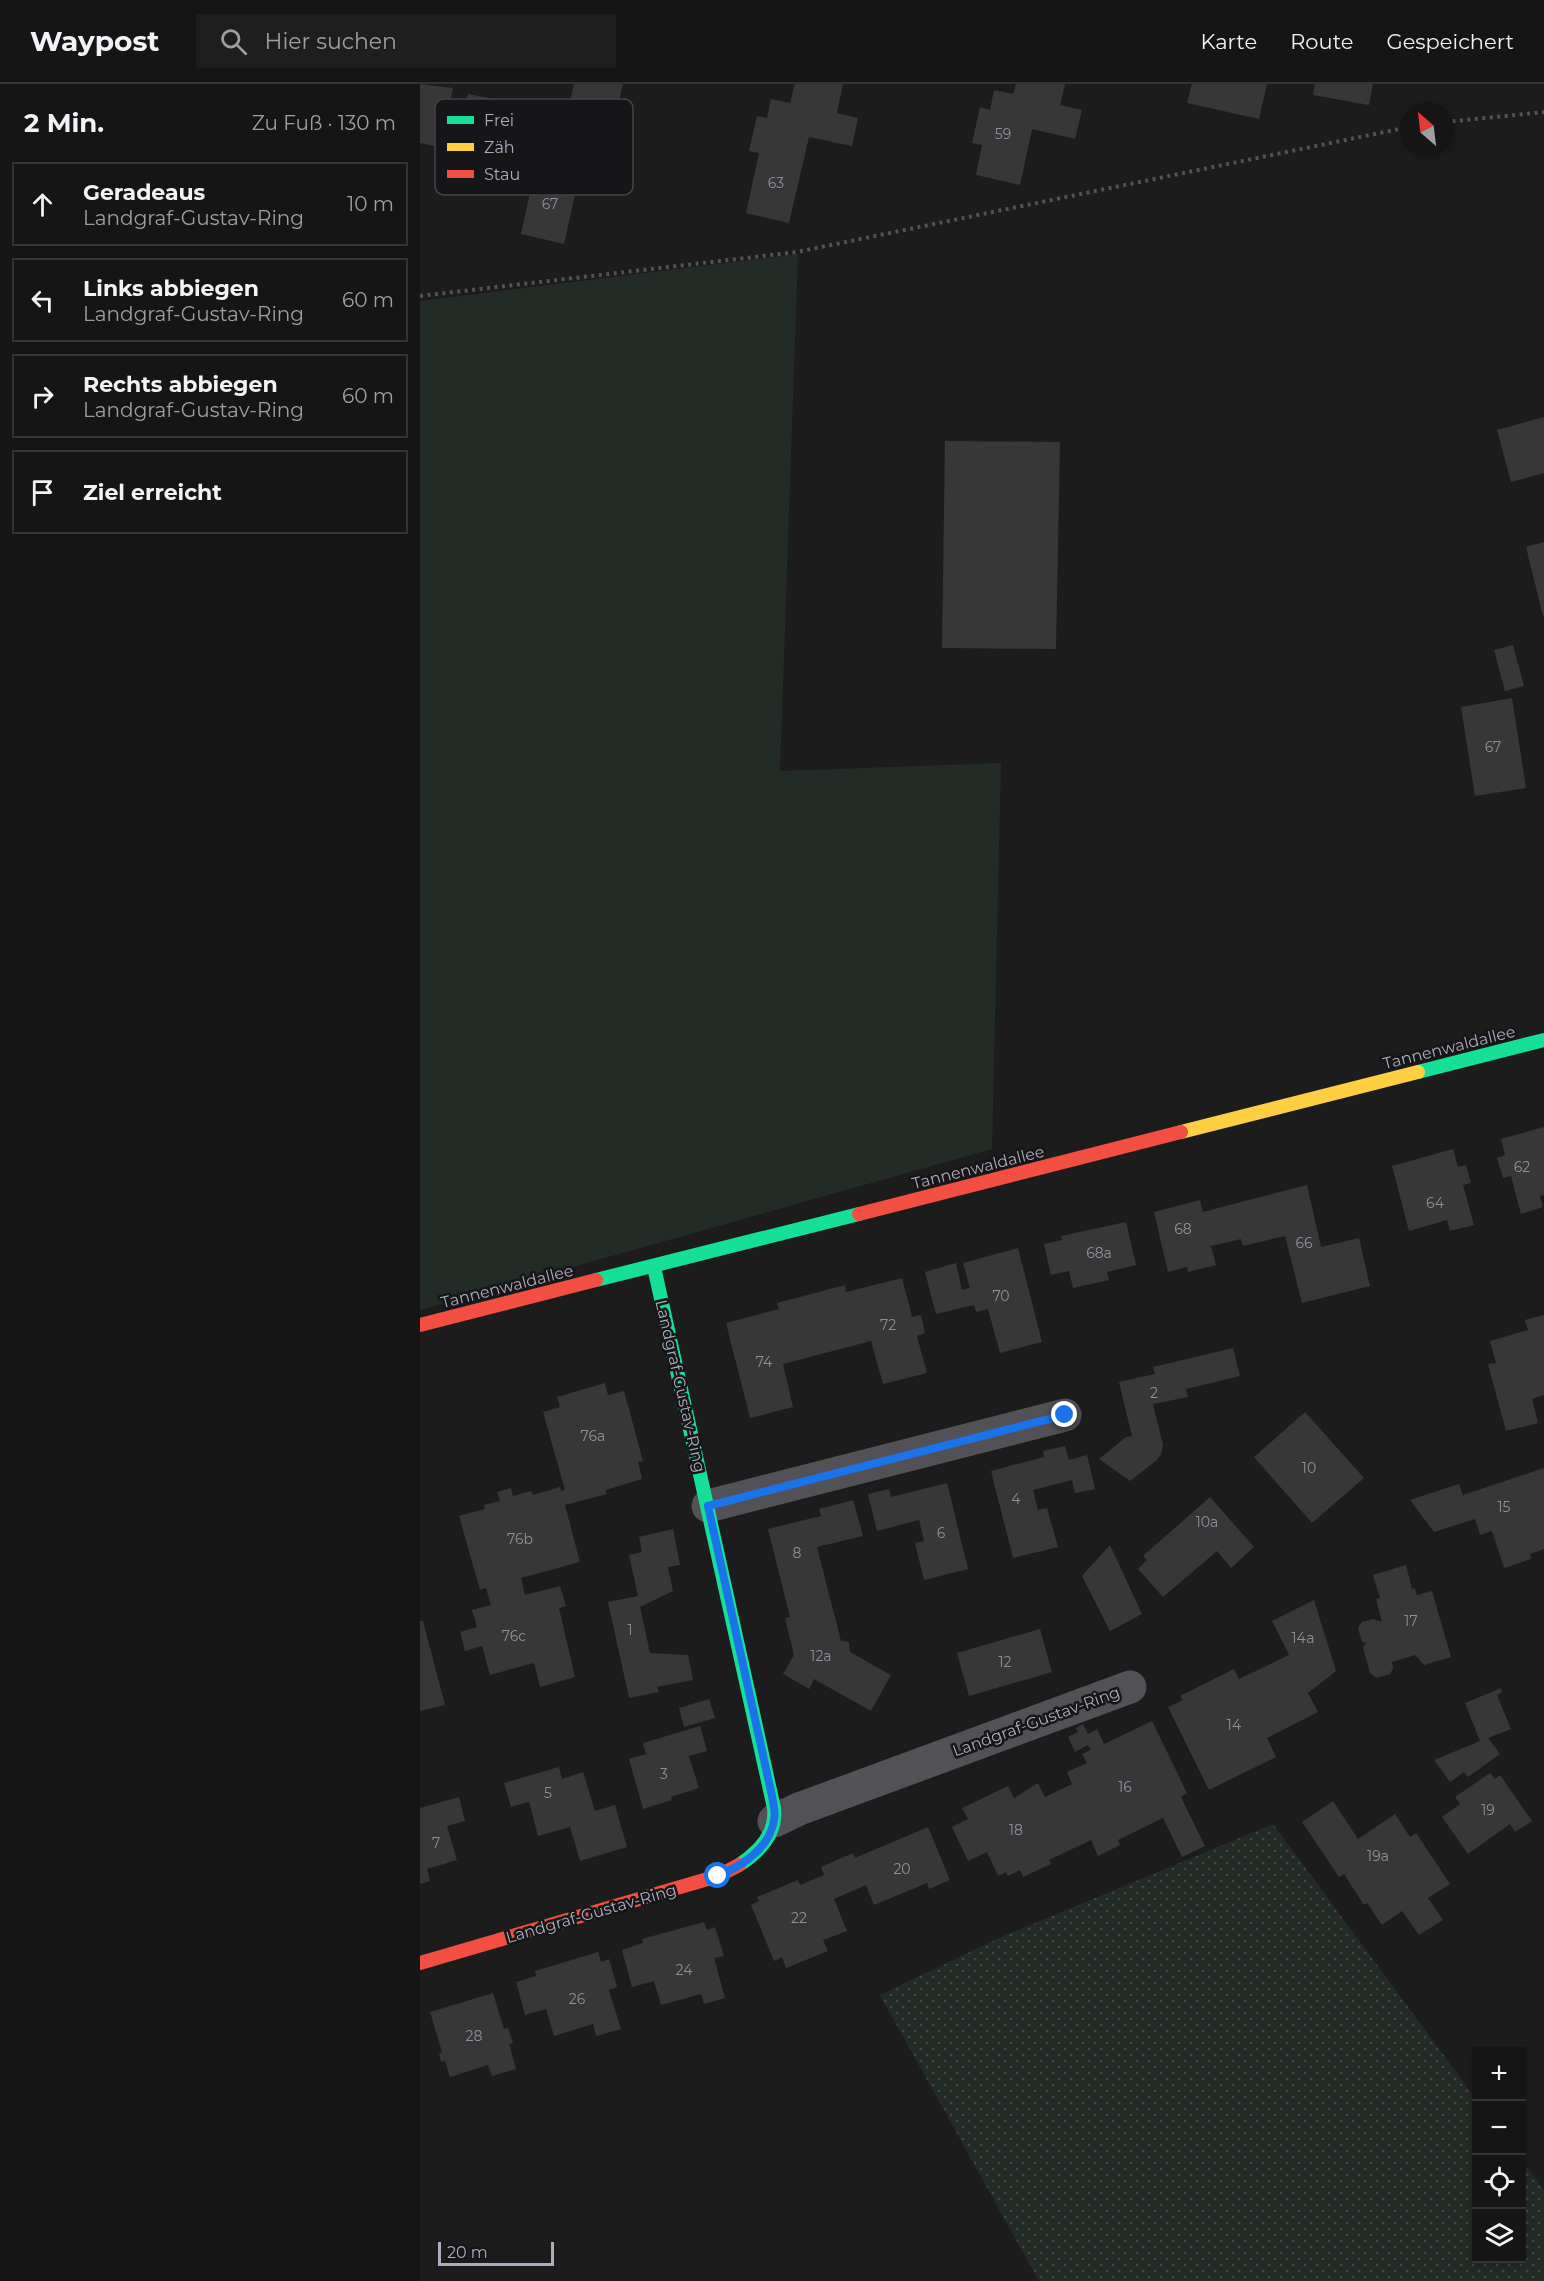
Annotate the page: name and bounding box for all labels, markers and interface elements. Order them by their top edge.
search box [196,14,616,68]
text: Waypost [30,24,160,58]
icon: search [217,25,250,58]
text: Hier suchen [265,28,397,55]
text: Karte [1201,29,1257,54]
text: Route [1290,29,1353,54]
text: Gespeichert [1386,29,1514,54]
legend [435,99,633,195]
north arrow [1400,102,1454,156]
text: 2 Min. [24,107,104,139]
text: Zu Fuß · 130 m [252,111,396,135]
text: Frei [484,111,514,130]
house number: 59 [995,125,1011,143]
text: Zäh [484,138,515,157]
text: Stau [484,165,520,184]
house number: 63 [768,174,784,192]
text: Geradeaus [83,179,205,206]
icon: ahead [26,188,59,221]
text: 10 m [347,192,394,216]
house number: 67 [542,195,558,213]
text: Landgraf-Gustav-Ring [83,206,304,230]
text: Links abbiegen [83,275,259,302]
icon: left [26,284,59,317]
text: 60 m [342,288,394,312]
text: Landgraf-Gustav-Ring [83,302,304,326]
text: Rechts abbiegen [83,371,278,398]
icon: right [26,380,59,413]
text: 60 m [342,384,394,408]
text: Landgraf-Gustav-Ring [83,398,304,422]
icon: arrive [26,476,59,509]
text: Ziel erreicht [83,479,222,506]
house number: 67 [1485,738,1501,756]
street label: Tannenwaldallee [1381,1022,1517,1073]
street label: Tannenwaldallee [910,1142,1046,1193]
house number: 62 [1514,1158,1530,1176]
house number: 64 [1426,1194,1445,1212]
house number: 68 [1174,1220,1192,1238]
house number: 66 [1295,1234,1313,1252]
house number: 68a [1086,1244,1112,1262]
street label: Tannenwaldallee [439,1261,575,1312]
house number: 70 [992,1287,1010,1305]
street label: Landgraf-Gustav-Ring [651,1298,710,1474]
house number: 72 [880,1316,896,1334]
house number: 74 [756,1353,773,1371]
house number: 2 [1150,1384,1158,1402]
route end [1051,1401,1077,1427]
house number: 76a [581,1427,605,1445]
house number: 10 [1302,1459,1316,1477]
house number: 4 [1011,1490,1021,1508]
house number: 15 [1498,1498,1511,1516]
house number: 10a [1196,1513,1218,1531]
house number: 6 [937,1524,946,1542]
house number: 76b [507,1530,533,1548]
house number: 8 [793,1544,802,1562]
house number: 17 [1404,1612,1418,1630]
house number: 1 [627,1621,633,1639]
house number: 76c [502,1627,526,1645]
house number: 14a [1292,1629,1314,1647]
house number: 12a [810,1647,832,1665]
house number: 12 [998,1653,1012,1671]
street label: Landgraf-Gustav-Ring [950,1682,1123,1761]
house number: 14 [1227,1716,1242,1734]
house number: 3 [660,1765,668,1783]
house number: 16 [1118,1778,1132,1796]
house number: 5 [544,1784,552,1802]
house number: 19 [1481,1801,1495,1819]
house number: 18 [1009,1821,1023,1839]
house number: 7 [432,1834,440,1852]
house number: 19a [1367,1847,1389,1865]
house number: 20 [893,1860,911,1878]
route start [704,1862,730,1888]
street label: Landgraf-Gustav-Ring [504,1880,679,1947]
house number: 22 [791,1909,807,1927]
house number: 24 [676,1961,693,1979]
house number: 26 [569,1990,586,2008]
house number: 28 [466,2027,483,2045]
map controls [1472,2047,1526,2263]
button: + [1472,2047,1526,2101]
button: − [1472,2101,1526,2155]
button: locate [1472,2155,1526,2209]
button: layers [1472,2209,1526,2263]
scale bar [438,2239,554,2266]
text: 20 m [447,2243,488,2262]

